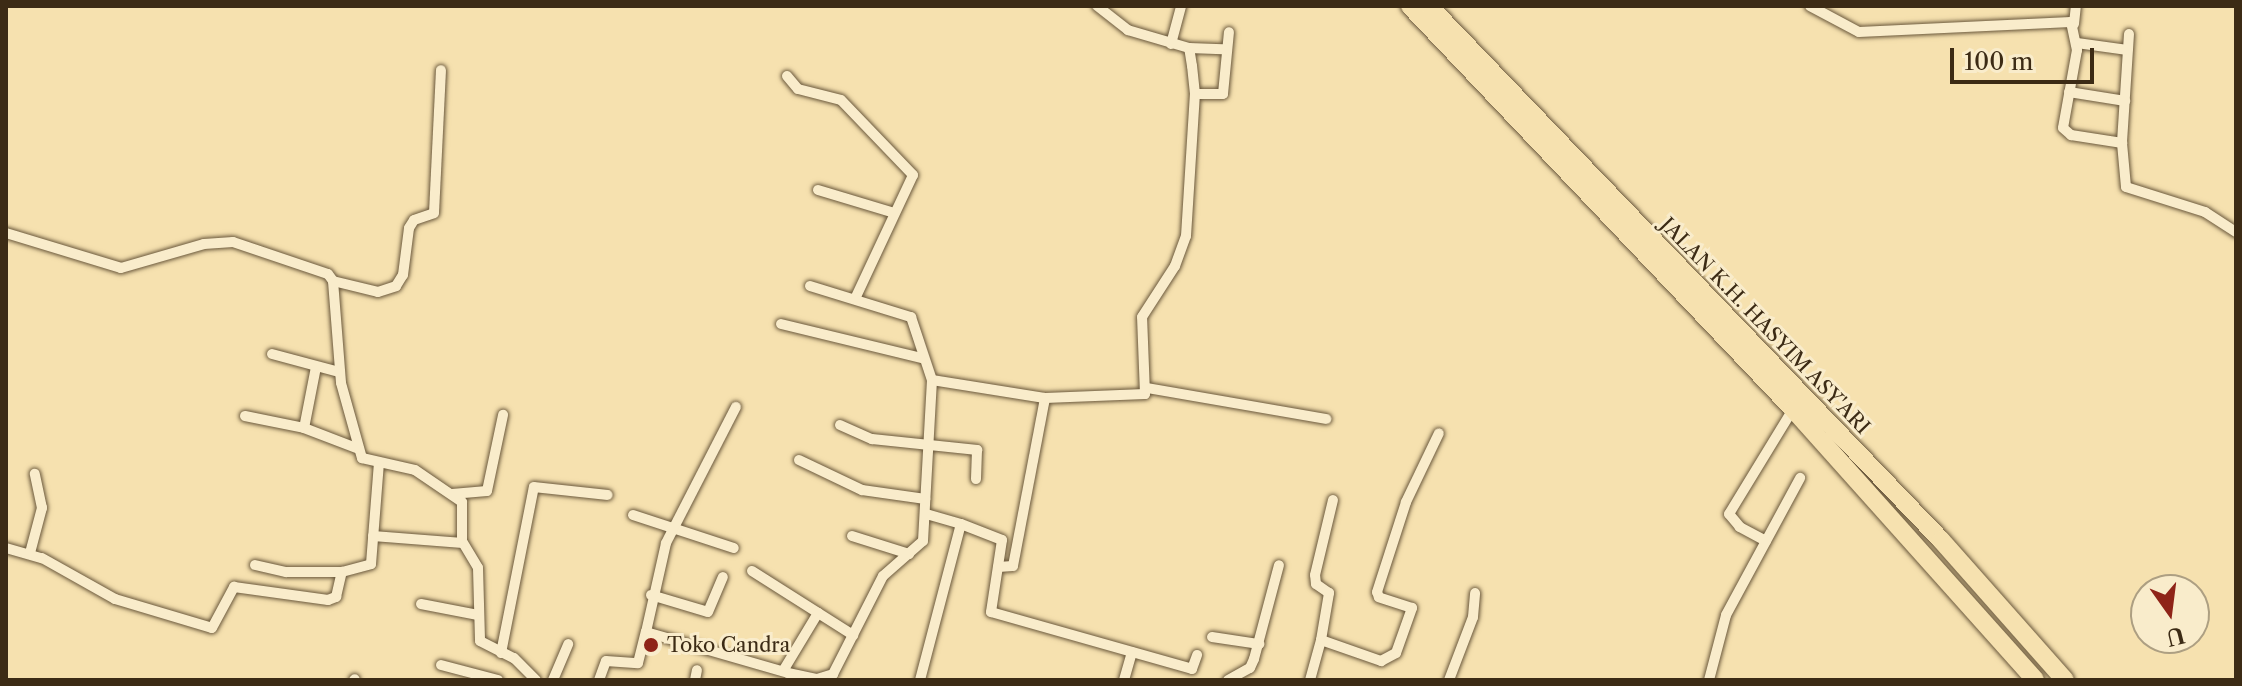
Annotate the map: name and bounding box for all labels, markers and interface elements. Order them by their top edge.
scale bar [1954,32,2098,82]
text: 100 m [1964,47,2033,76]
street label: JALAN K.H. HASYIM ASY'ARI [1655,213,1875,439]
north arrow [2130,574,2210,654]
text: U [2164,621,2187,651]
place label: Toko Candra [667,633,790,657]
marker: Toko Candra [642,636,660,654]

